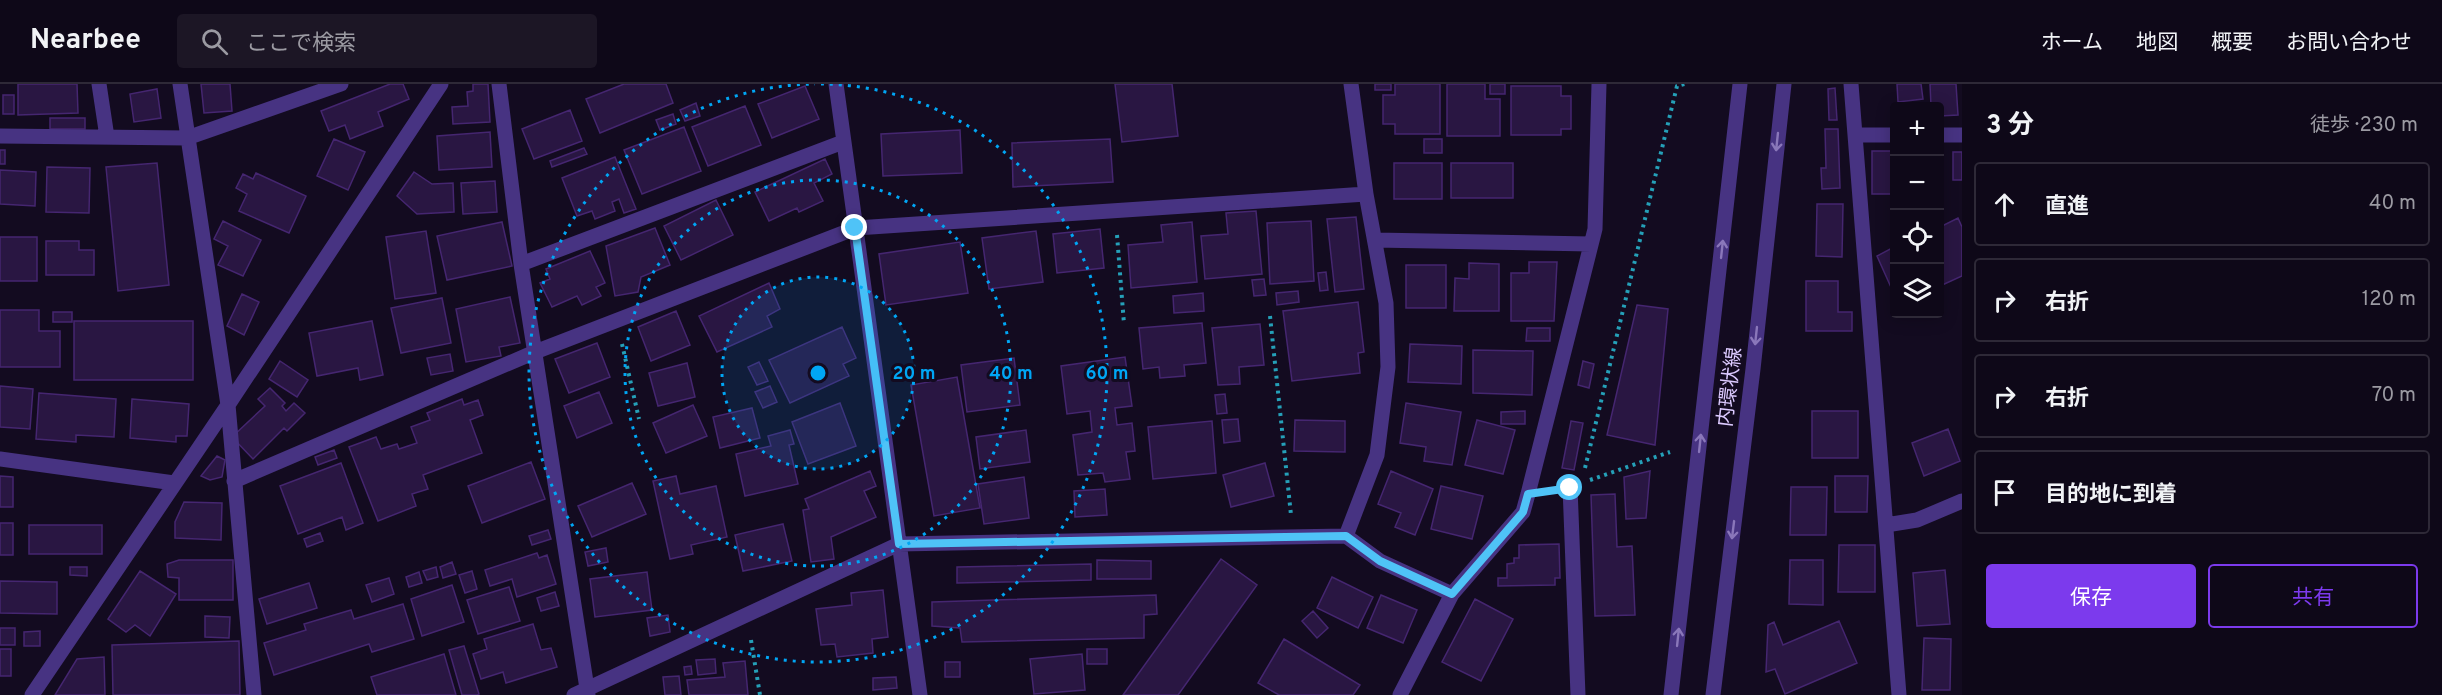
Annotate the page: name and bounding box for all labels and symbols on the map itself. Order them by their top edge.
one-way arrow [1771,132,1782,152]
route end [841,214,867,240]
one-way arrow [1717,240,1728,260]
one-way arrow [1750,326,1761,345]
street label: 内環状線 [1713,346,1749,429]
centre of rings [808,363,828,383]
text: 20 m [892,363,936,386]
text: 40 m [989,363,1033,386]
text: 60 m [1085,363,1129,386]
one-way arrow [1695,434,1706,454]
route start [1556,474,1582,500]
one-way arrow [1728,519,1739,539]
one-way arrow [1673,627,1684,647]

